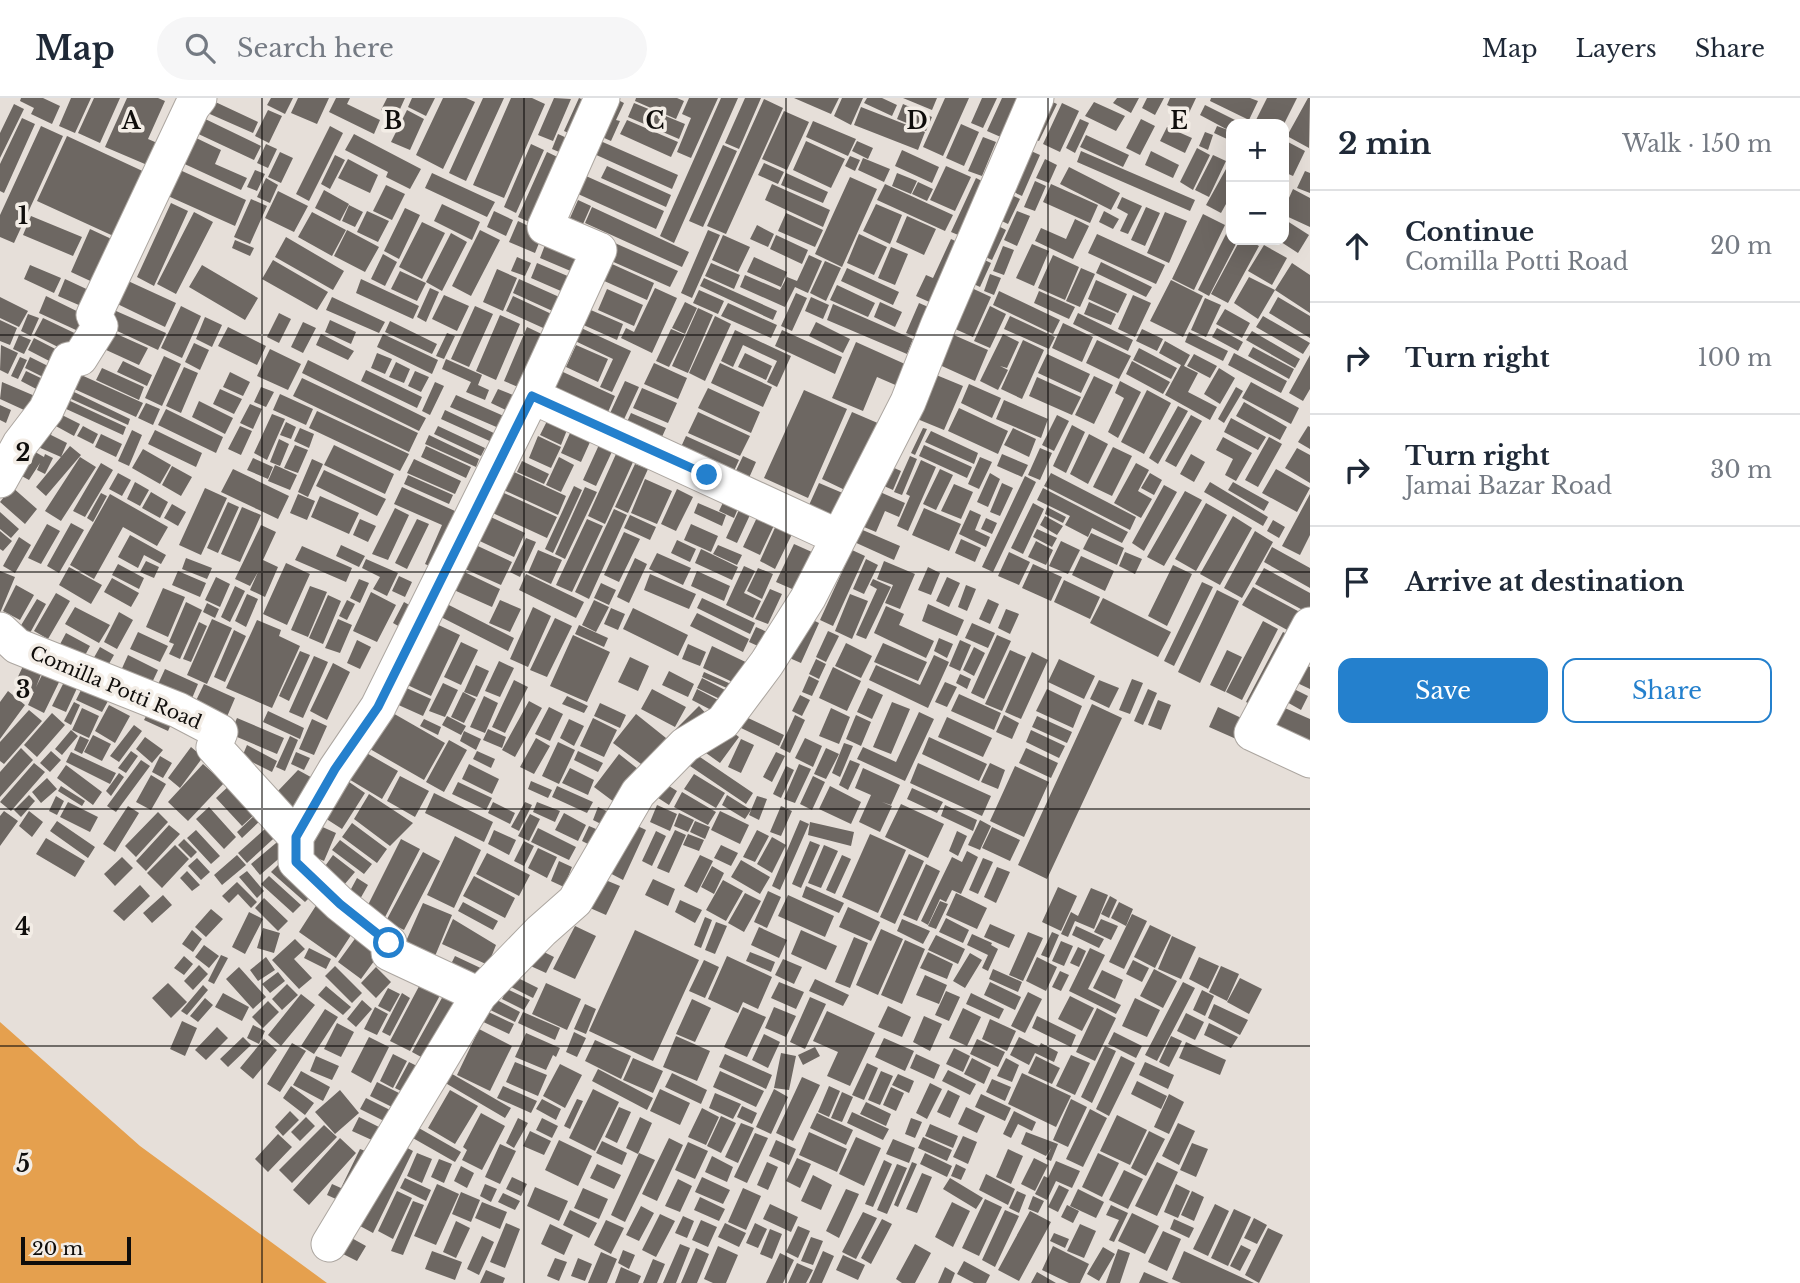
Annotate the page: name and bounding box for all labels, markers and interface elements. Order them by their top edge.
search box [157,17,647,80]
text: Map [35,28,115,69]
icon: search [181,29,219,67]
text: Search here [237,32,394,64]
text: Map [1482,34,1538,63]
text: Layers [1576,34,1657,63]
text: Share [1695,34,1765,63]
text: A [121,107,142,135]
text: B [384,107,402,135]
text: C [646,107,664,135]
text: D [906,107,928,135]
text: E [1170,107,1188,135]
map controls [1226,119,1289,245]
button: + [1226,119,1289,182]
text: 2 min [1338,125,1431,162]
text: Walk · 150 m [1622,130,1772,158]
button: − [1226,182,1289,245]
text: 1 [18,202,28,230]
text: Continue [1405,216,1534,248]
icon: ahead [1338,227,1376,265]
text: 20 m [1710,232,1772,260]
text: Comilla Potti Road [1405,248,1628,276]
icon: right [1338,339,1376,377]
text: Turn right [1405,342,1550,374]
text: 100 m [1698,344,1772,372]
text: 2 [16,439,30,467]
text: Turn right [1405,440,1550,472]
icon: right [1338,451,1376,489]
text: 30 m [1710,456,1772,484]
route end [691,459,722,490]
text: Jamai Bazar Road [1405,472,1612,500]
icon: arrive [1338,563,1376,601]
text: Arrive at destination [1405,566,1685,598]
street label: Comilla Potti Road [26,641,205,734]
button: Save [1338,658,1548,723]
button: Share [1562,658,1772,723]
text: 3 [16,676,30,704]
text: 4 [15,913,31,941]
route start [373,927,404,958]
text: 5 [16,1150,30,1178]
scale bar [21,1234,131,1266]
text: 20 m [32,1237,83,1260]

